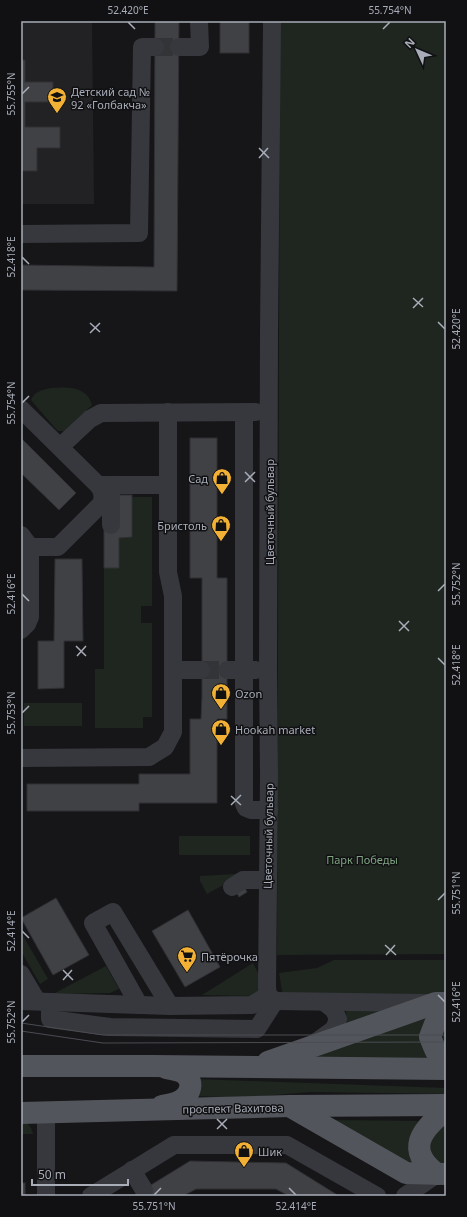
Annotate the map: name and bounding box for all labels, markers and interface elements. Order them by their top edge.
text: 52.420°E [107,3,149,17]
text: 55.754°N [368,3,412,17]
north arrow [397,30,437,70]
text: N [401,34,418,51]
text: 55.755°N [4,72,18,116]
place label: Детский сад № 92 «Голбакча» [71,84,150,112]
school or university icon: Детский сад № 92 «Голбакча» [46,86,68,114]
text: 52.418°E [4,236,18,278]
text: 52.420°E [449,308,463,350]
text: 55.754°N [4,381,18,425]
street label: Цветочный бульвар [262,459,277,565]
shop icon: Сад [211,467,233,495]
place label: Сад [188,471,208,486]
shop icon: Бристоль [210,514,232,542]
place label: Бристоль [157,518,207,533]
text: 55.752°N [449,562,463,606]
text: 52.416°E [4,573,18,615]
text: 52.418°E [449,644,463,686]
shop icon: Ozon [210,682,232,710]
place label: Ozon [235,686,262,701]
text: 55.753°N [4,691,18,735]
shop icon: Hookah market [210,718,232,746]
place label: Hookah market [235,722,315,737]
street label: Цветочный бульвар [260,783,276,889]
park label: Парк Победы [326,852,398,867]
text: 55.751°N [449,871,463,915]
text: 52.414°E [4,910,18,952]
supermarket icon: Пятёрочка [176,945,198,973]
place label: Пятёрочка [201,949,258,964]
text: 52.416°E [449,981,463,1023]
text: 55.752°N [4,1000,18,1044]
street label: проспект Вахитова [182,1100,284,1116]
shop icon: Шик [233,1140,255,1168]
place label: Шик [258,1144,282,1159]
scale bar [32,1161,128,1187]
text: 50 m [38,1166,66,1183]
text: 55.751°N [132,1199,176,1213]
text: 52.414°E [275,1199,317,1213]

